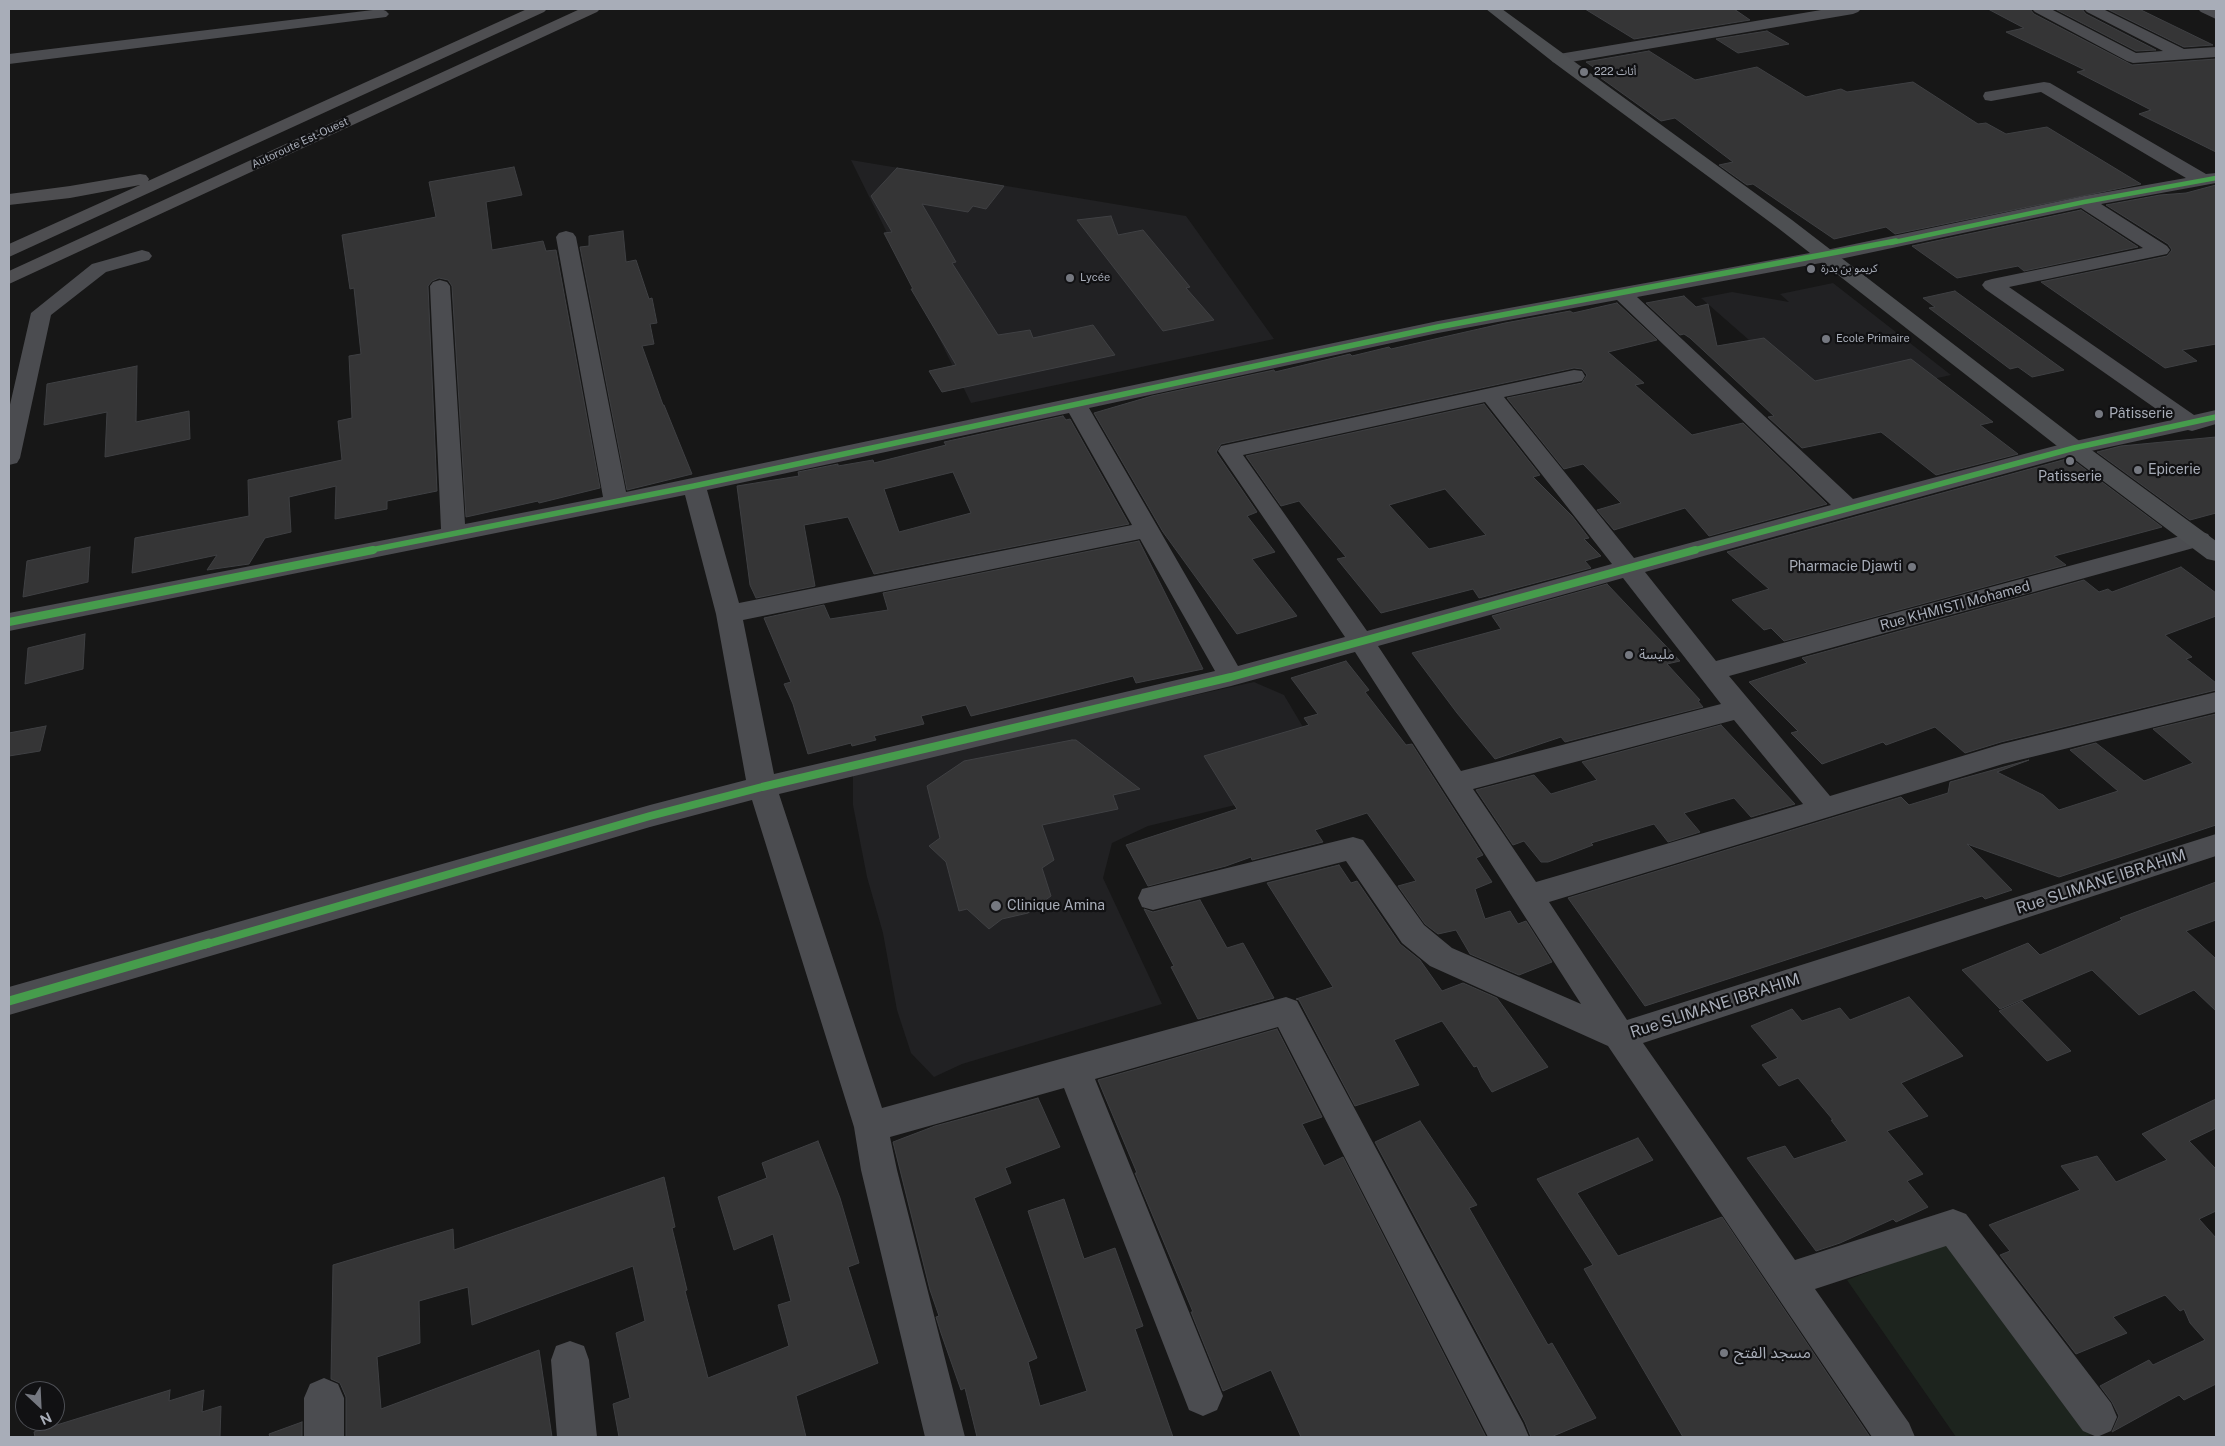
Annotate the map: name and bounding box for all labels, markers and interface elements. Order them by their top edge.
place label: أثاث 222 [1594,65,1636,79]
marker: أثاث 222 [1578,66,1590,78]
street label: Autoroute Est-Ouest [250,115,350,171]
place label: كريمو بن بدرة [1821,262,1878,276]
marker: كريمو بن بدرة [1805,263,1817,275]
place label: Lycée [1080,271,1110,285]
marker: Lycée [1064,272,1076,284]
place label: Ecole Primaire [1836,332,1910,346]
marker: Ecole Primaire [1820,333,1832,345]
place label: Pâtisserie [2109,406,2173,422]
marker: Pâtisserie [2093,408,2105,420]
marker: Patisserie [2064,455,2076,467]
place label: Epicerie [2148,462,2201,478]
marker: Epicerie [2132,464,2144,476]
place label: Patisserie [2038,469,2102,485]
place label: Pharmacie Djawti [1789,559,1902,575]
marker: Pharmacie Djawti [1906,561,1918,573]
street label: Rue KHMISTI Mohamed [1878,578,2032,634]
place label: مليسة [1639,647,1674,663]
marker: مليسة [1623,649,1635,661]
street label: Rue SLIMANE IBRAHIM [2014,845,2188,919]
place label: Clinique Amina [1007,898,1105,914]
marker: Clinique Amina [989,899,1003,913]
street label: Rue SLIMANE IBRAHIM [1628,969,1802,1043]
place label: مسجد الفتح [1734,1343,1811,1363]
marker: مسجد الفتح [1718,1347,1730,1359]
north arrow [15,1381,65,1431]
text: N [38,1409,54,1428]

